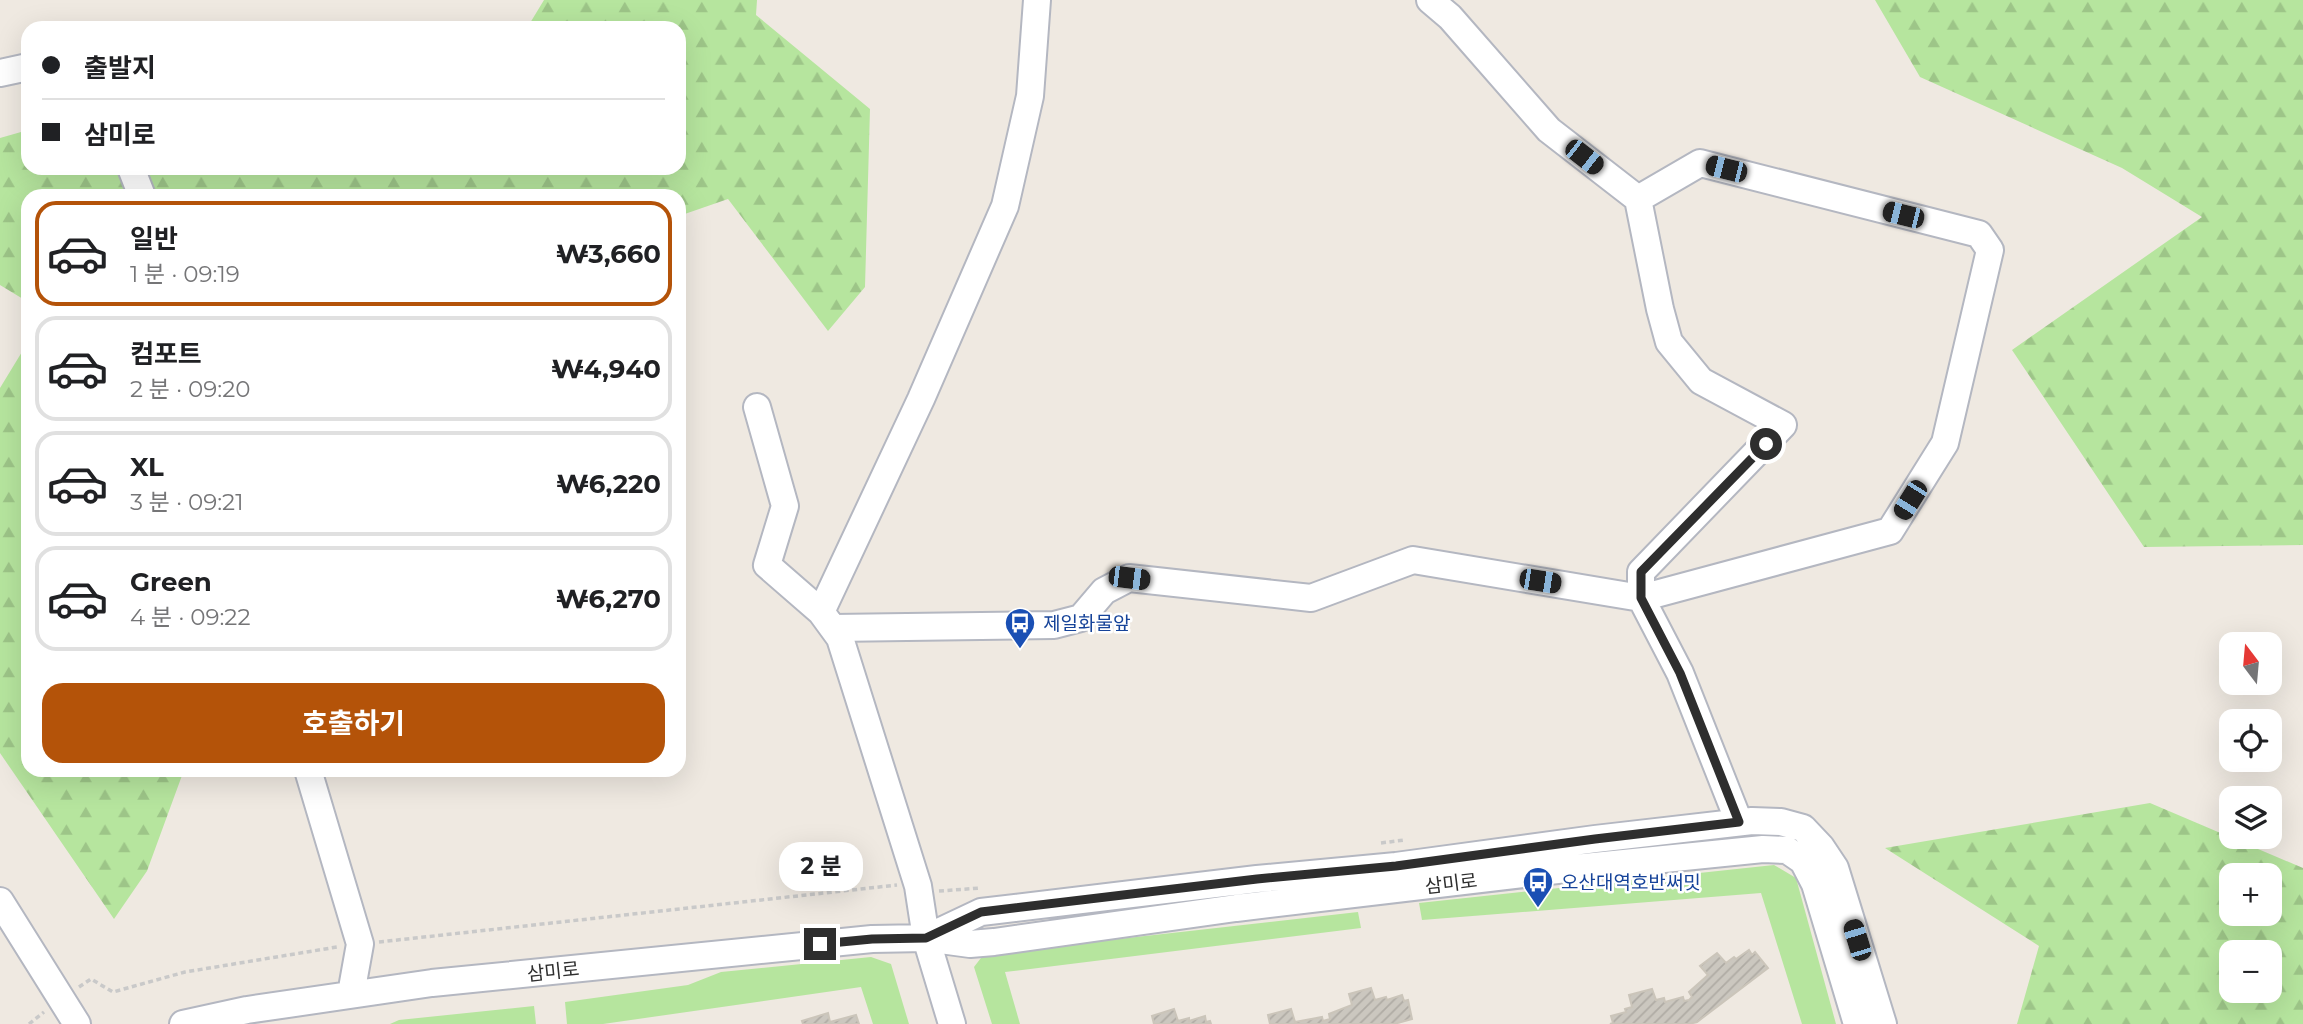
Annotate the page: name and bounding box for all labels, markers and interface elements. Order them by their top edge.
text: 출발지 [84,52,156,84]
text: 삼미로 [84,119,156,151]
car [1561,136,1608,178]
car [1704,154,1749,184]
car [1881,200,1926,230]
icon: car [46,222,109,285]
text: 일반 [130,223,178,255]
text: ₩3,660 [556,238,661,270]
text: 1 분 · 09:19 [130,260,240,288]
icon: car [46,337,109,400]
text: 컴포트 [130,338,202,370]
text: ₩4,940 [551,353,661,385]
text: 2 분 · 09:20 [130,375,250,403]
route start [1750,428,1782,460]
text: XL [130,451,164,483]
icon: car [46,452,109,515]
text: ₩6,220 [556,468,661,500]
car [1890,477,1931,523]
text: 3 분 · 09:21 [130,488,243,516]
car [1107,565,1152,591]
text: Green [130,566,212,598]
icon: car [46,567,109,630]
car [1518,567,1563,595]
text: ₩6,270 [556,583,661,615]
text: 4 분 · 09:22 [130,603,250,631]
bus stop icon: 제일화물앞 [1003,606,1037,650]
place label: 제일화물앞 [1043,612,1131,635]
north arrow [2219,632,2282,695]
map controls [2219,632,2282,1003]
button: 호출하기 [42,683,665,763]
button: locate [2219,709,2282,772]
button: layers [2219,786,2282,849]
callout: 2 분 [778,842,862,892]
text: 2 분 [800,852,842,880]
button: + [2219,863,2282,926]
bus stop icon: 오산대역호반써밋 [1521,865,1555,909]
street label: 삼미로 [1424,869,1478,898]
place label: 오산대역호반써밋 [1561,871,1701,894]
car [1841,917,1874,963]
route end [804,928,836,960]
button: − [2219,940,2282,1003]
street label: 삼미로 [526,957,580,986]

